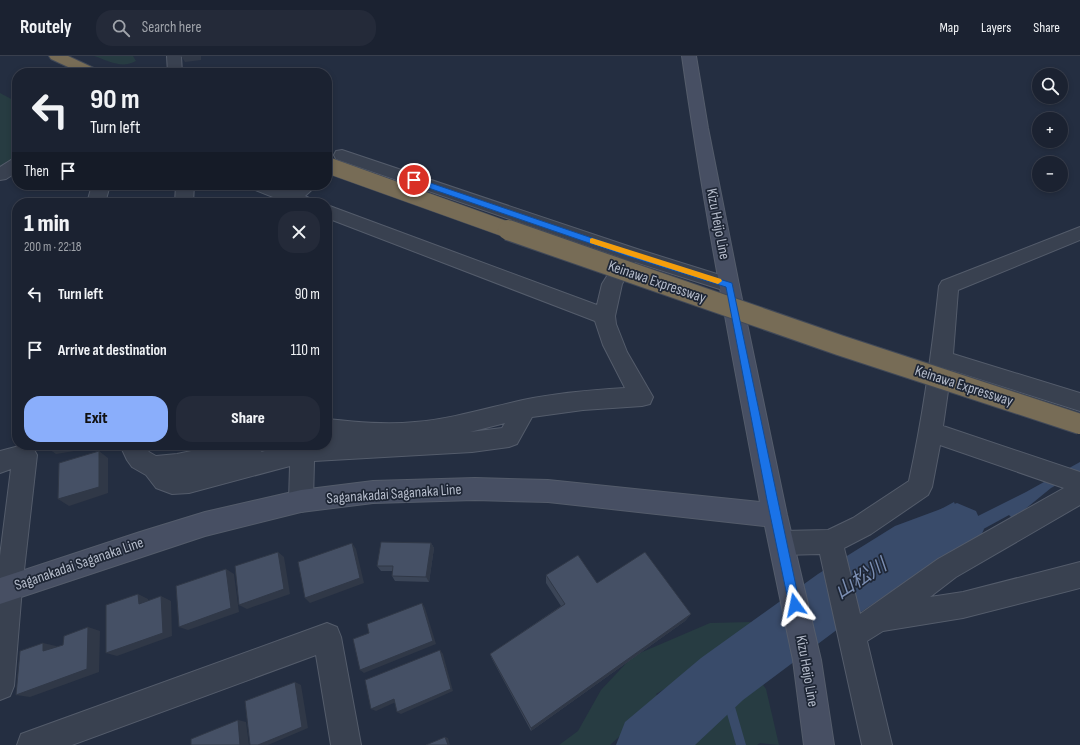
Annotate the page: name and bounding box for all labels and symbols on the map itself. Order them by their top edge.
pin [397,163,431,197]
street label: Kizu Heijo Line [702,187,734,261]
street label: Keinawa Expressway [606,256,709,308]
street label: Keinawa Expressway [912,361,1016,411]
street label: Saganakadai Saganaka Line [326,480,462,508]
street label: Saganakadai Saganaka Line [12,533,146,595]
water label: 山松川 [831,553,893,604]
position arrow [774,584,816,626]
street label: Kizu Heijo Line [791,634,823,708]

